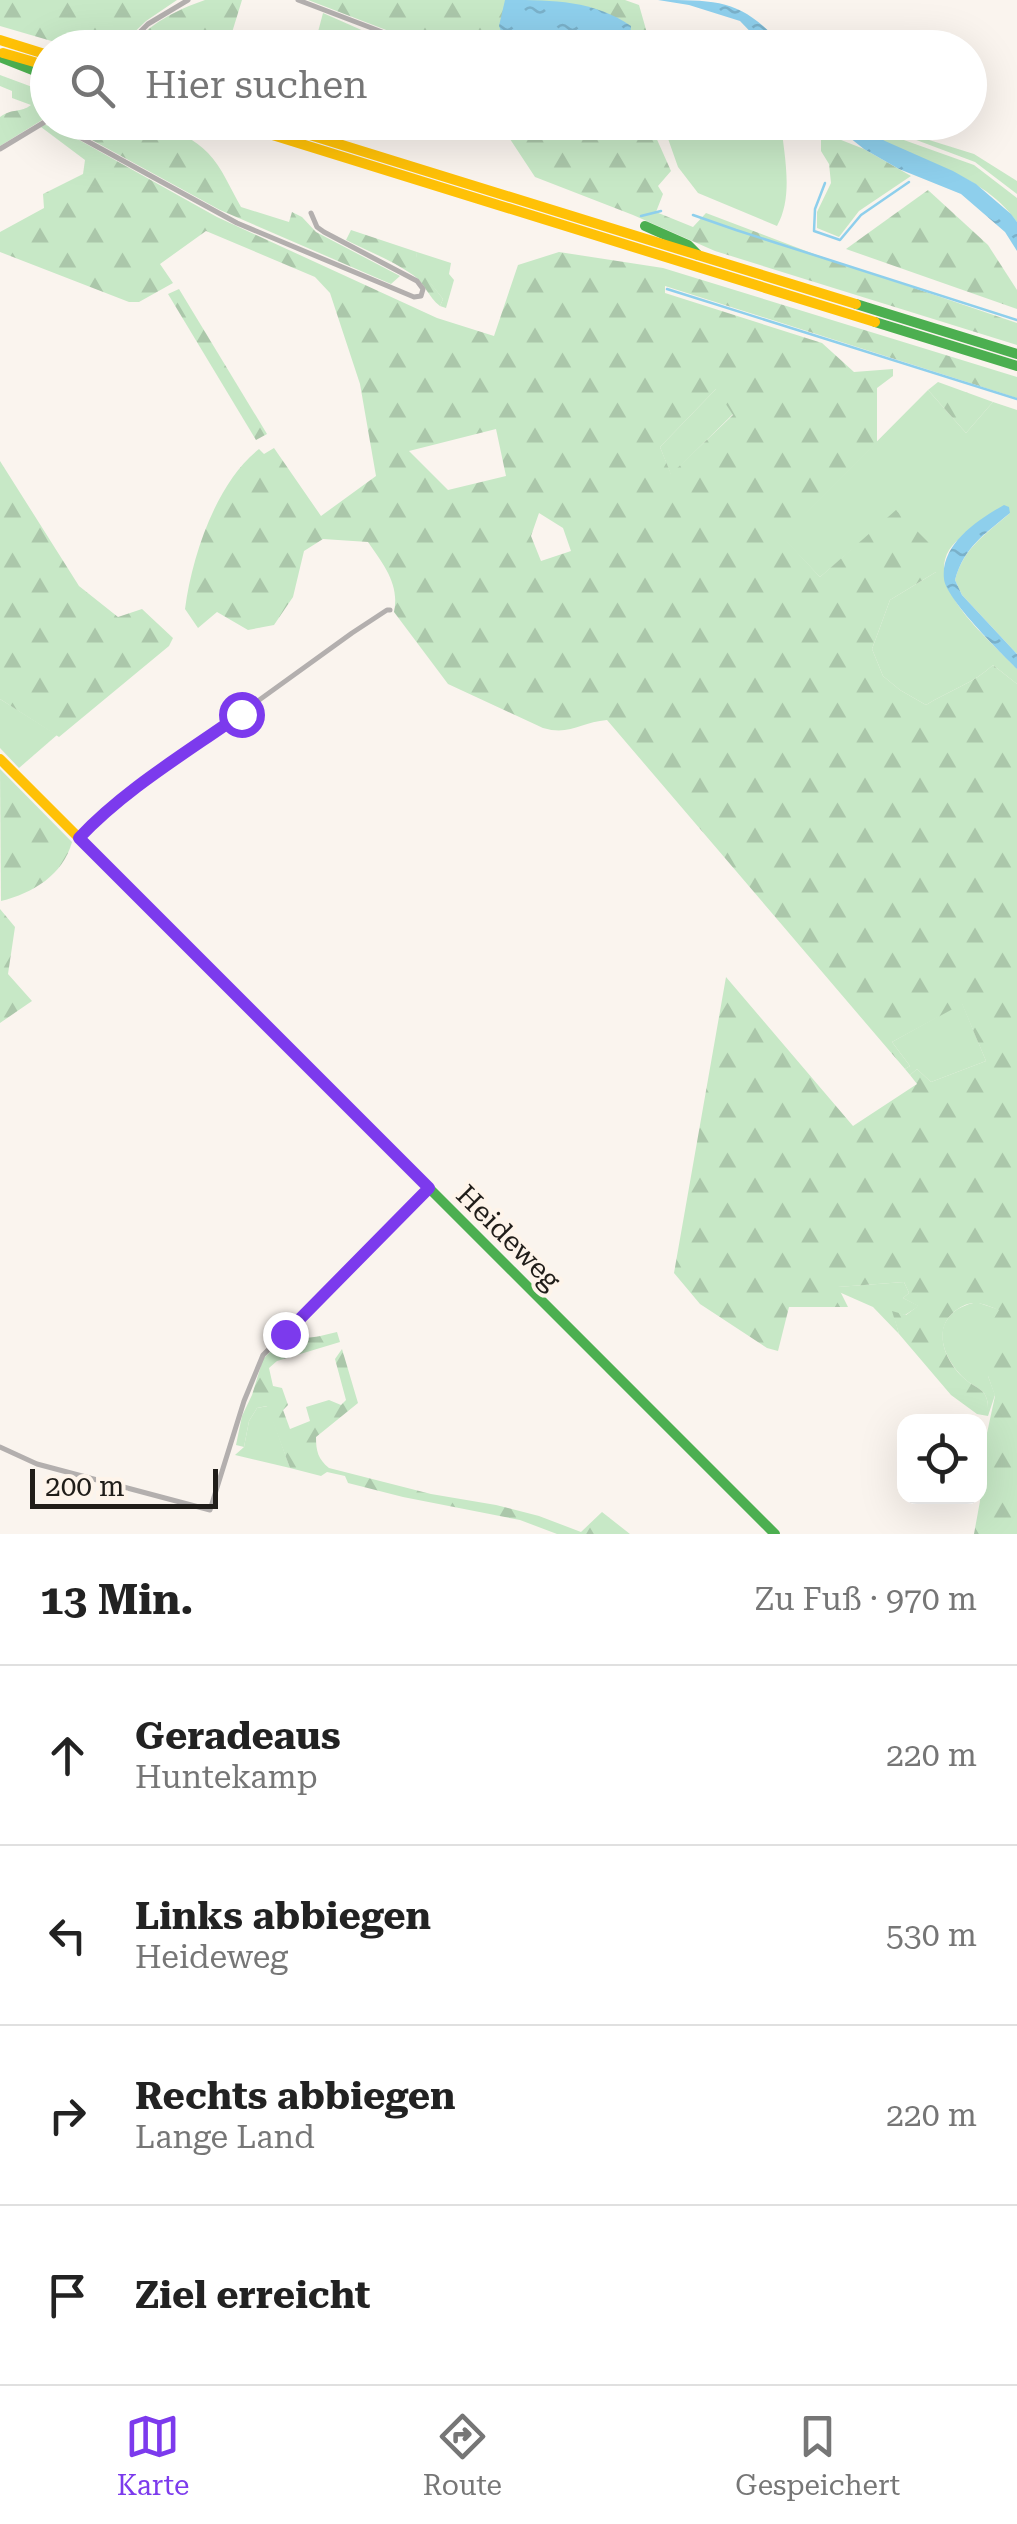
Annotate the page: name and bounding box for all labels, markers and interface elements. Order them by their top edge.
search box [30,30,987,140]
icon: search [65,58,120,113]
text: Hier suchen [145,63,368,107]
route start [219,692,265,738]
street label: Heideweg [450,1178,568,1297]
route end [263,1312,309,1358]
map controls [897,1414,987,1504]
button: locate [897,1414,987,1504]
scale bar [30,1464,218,1508]
text: 200 m [45,1470,125,1503]
text: 13 Min. [40,1575,194,1624]
text: Zu Fuß · 970 m [755,1580,977,1618]
text: Geradeaus [135,1714,341,1758]
icon: ahead [40,1728,95,1783]
text: 220 m [886,1736,977,1774]
text: Huntekamp [135,1758,318,1796]
text: Links abbiegen [135,1894,431,1938]
icon: left [40,1908,95,1963]
text: 530 m [886,1916,977,1954]
text: Heideweg [135,1938,288,1976]
text: Rechts abbiegen [135,2074,456,2118]
icon: right [40,2088,95,2143]
text: 220 m [886,2096,977,2134]
text: Lange Land [135,2118,315,2156]
icon: arrive [40,2268,95,2323]
text: Ziel erreicht [135,2273,370,2317]
tab: Karte [117,2409,189,2502]
tab: Route [423,2409,502,2502]
tab: Gespeichert [735,2409,900,2502]

